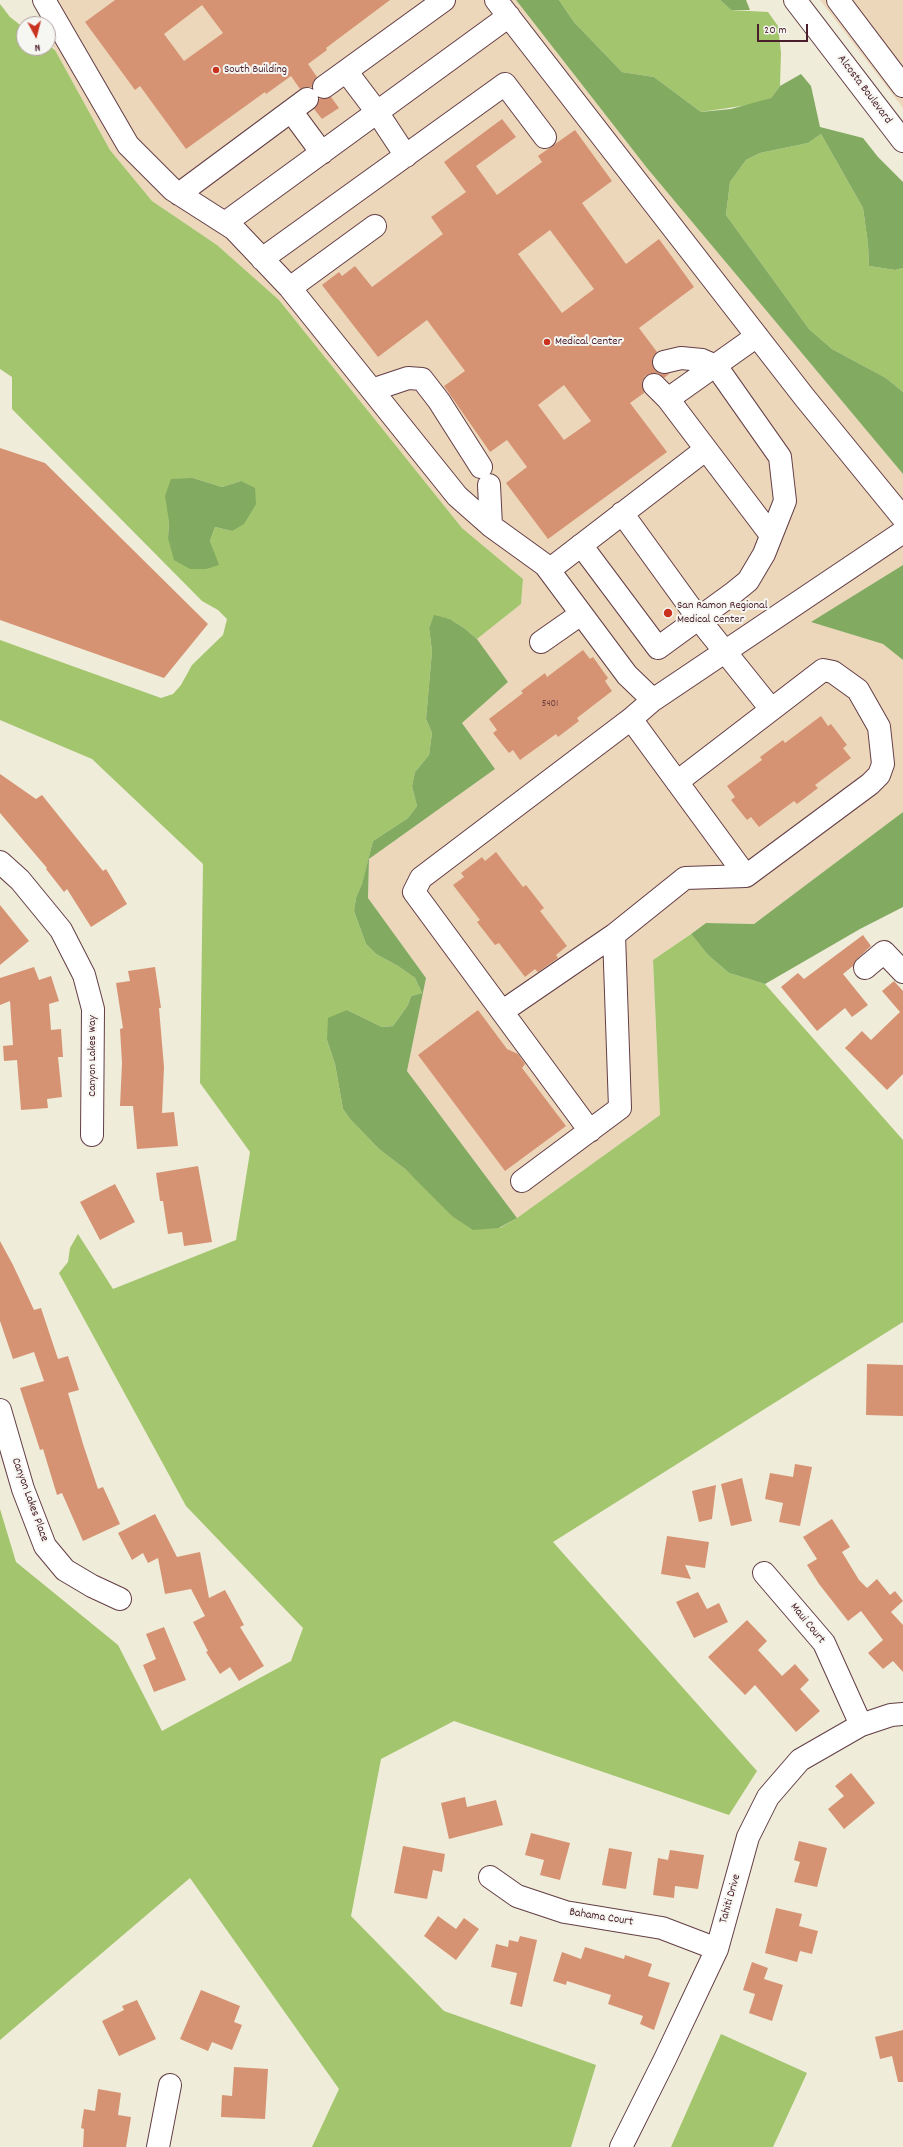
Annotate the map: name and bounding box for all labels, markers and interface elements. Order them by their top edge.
north arrow [16,16,56,56]
scale bar [759,16,810,42]
text: 20 m [764,22,787,39]
text: N [34,39,41,55]
street label: Alcosta Boulevard [833,53,895,127]
place label: South Building [224,63,287,77]
marker: South Building [211,65,221,75]
place label: Medical Center [555,335,622,349]
marker: Medical Center [542,337,552,347]
place label: San Ramon Regional Medical Center [677,599,768,627]
marker: San Ramon Regional Medical Center [662,607,674,619]
house number: 5401 [542,699,558,711]
street label: Canyon Lakes Way [86,1015,100,1097]
street label: Canyon Lakes Place [7,1456,51,1544]
street label: Maui Court [786,1601,828,1647]
street label: Tahiti Drive [717,1873,745,1925]
street label: Bahama Court [568,1906,634,1930]

